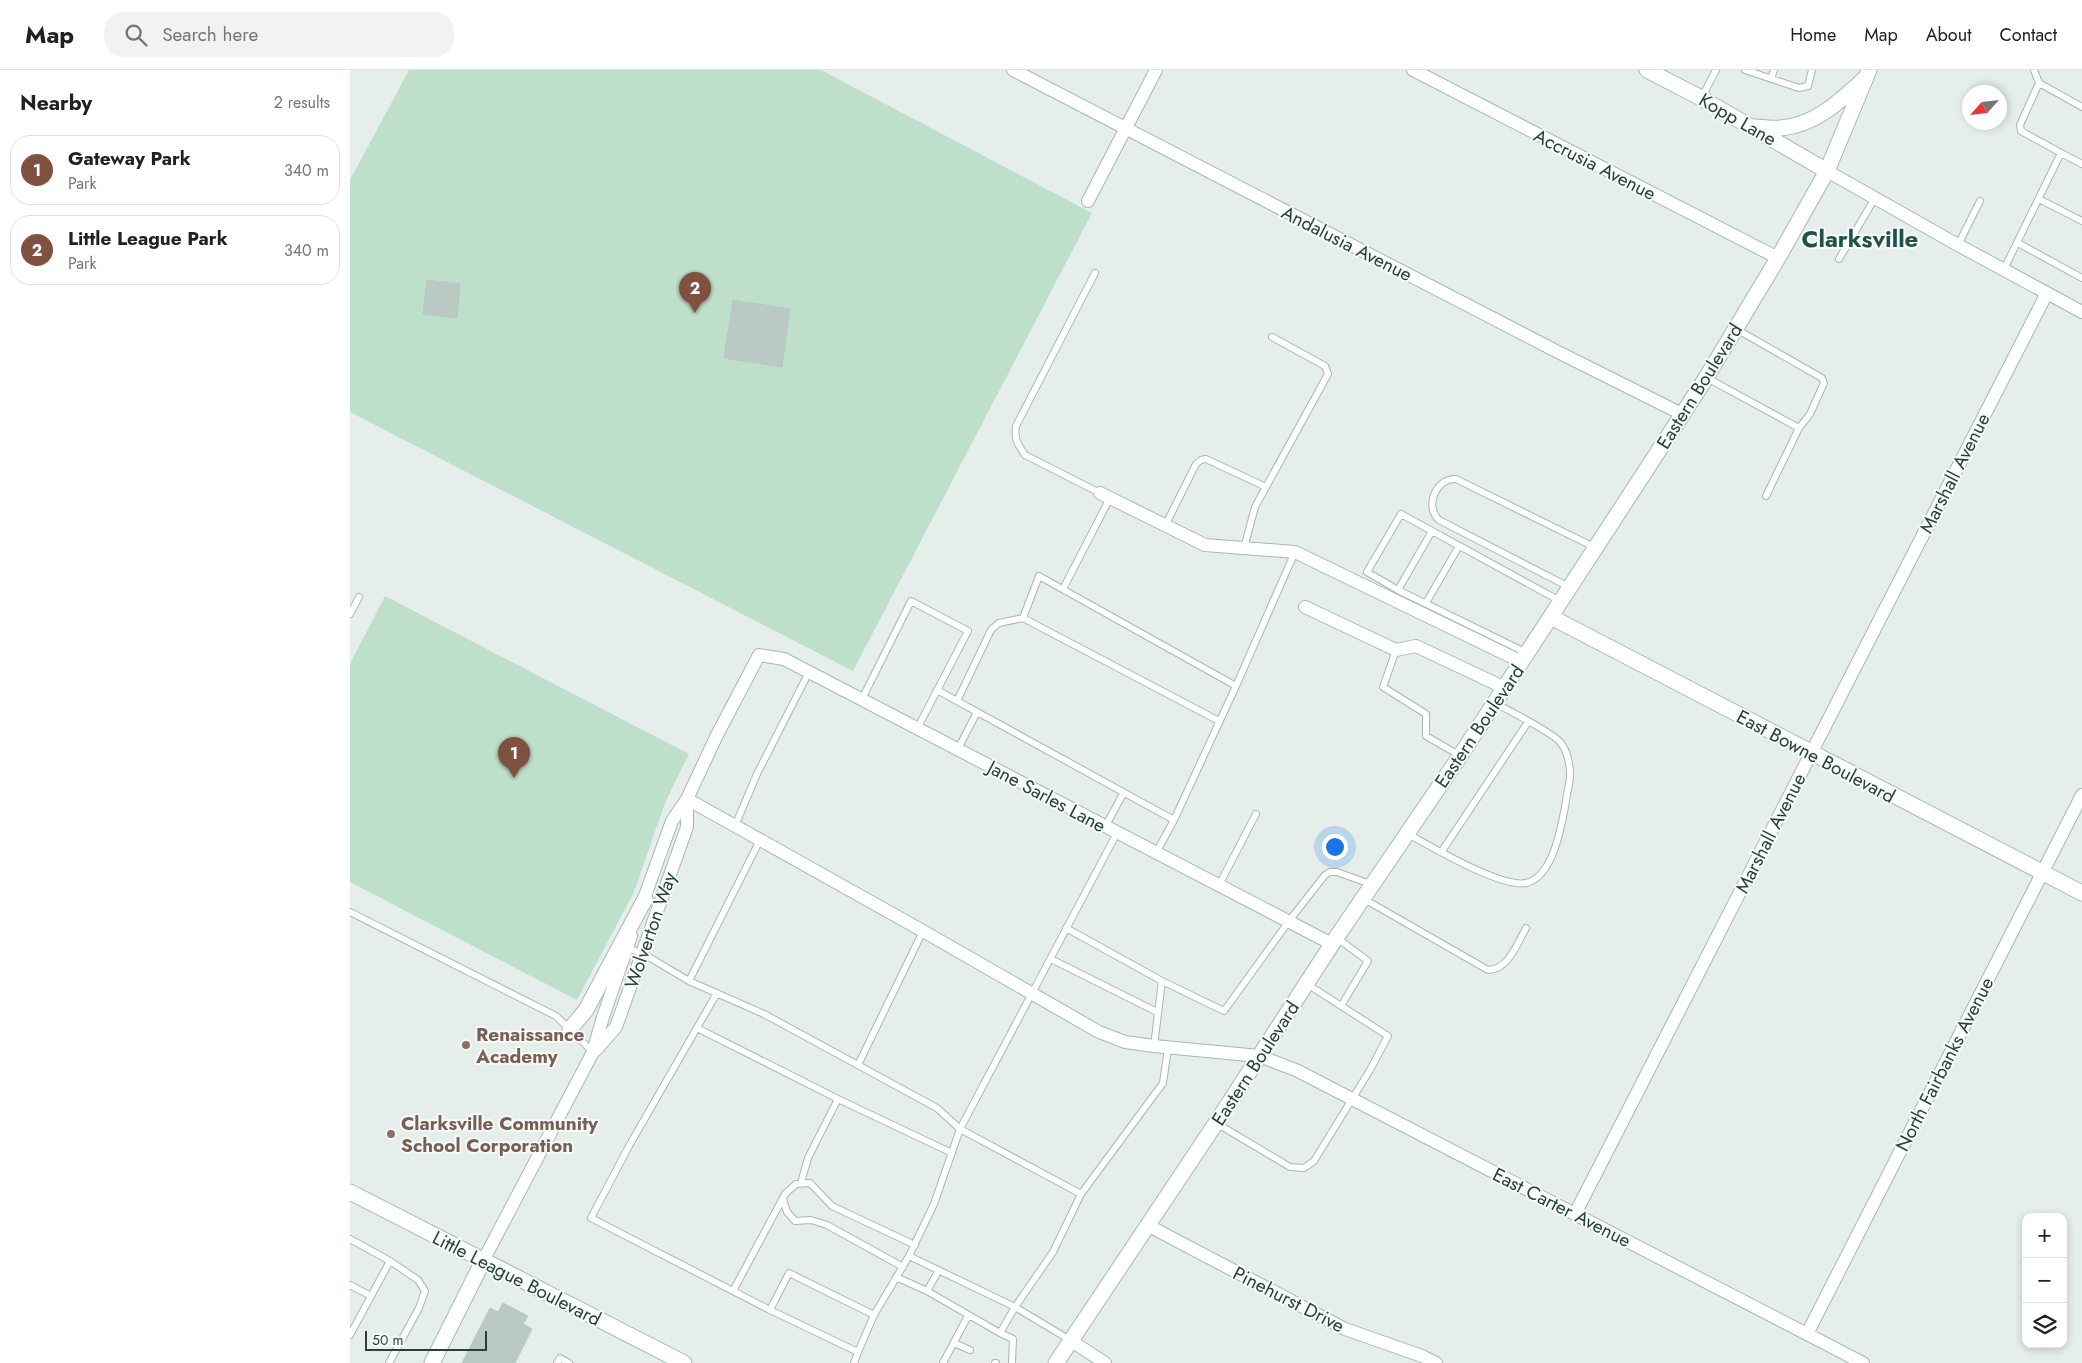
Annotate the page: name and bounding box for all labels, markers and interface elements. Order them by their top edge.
search box [104,12,454,57]
text: Map [25,17,74,52]
icon: search [122,21,150,49]
text: Search here [162,21,258,48]
text: Home [1790,22,1836,48]
text: Map [1864,22,1898,48]
text: About [1926,22,1971,48]
text: Contact [1999,22,2057,48]
north arrow [1962,85,2007,130]
street label: Kopp Lane [1694,86,1782,153]
text: Nearby [20,88,92,118]
text: 2 results [274,91,330,114]
street label: Accrusia Avenue [1529,122,1661,207]
text: Gateway Park [68,145,191,172]
text: 1 [33,159,41,182]
text: 340 m [284,159,329,182]
text: Park [68,172,97,195]
street label: Andalusia Avenue [1277,199,1417,288]
district label: Clarksville [1802,221,1918,256]
text: Little League Park [68,225,228,252]
text: 2 [32,239,42,262]
text: 340 m [284,239,329,262]
text: Park [68,252,97,275]
pin: 2 [679,272,711,313]
street label: Eastern Boulevard [1650,318,1749,454]
street label: Marshall Avenue [1913,408,1996,538]
street label: Eastern Boulevard [1428,659,1531,793]
street label: East Bowne Boulevard [1732,703,1900,810]
pin: 1 [498,737,530,778]
street label: Jane Sarles Lane [980,753,1111,839]
street label: Marshall Avenue [1729,768,1812,898]
your location [1322,834,1348,860]
street label: Wolverton Way [618,868,683,992]
street label: North Fairbanks Avenue [1889,972,2000,1156]
street label: Eastern Boulevard [1205,996,1306,1131]
place label: Renaissance Academy [475,1021,584,1070]
marker: Renaissance Academy [460,1039,472,1051]
place label: Clarksville Community School Corporation [401,1110,599,1159]
marker: Clarksville Community School Corporation [385,1128,397,1140]
street label: East Carter Avenue [1488,1161,1636,1254]
map controls [2022,1213,2067,1348]
button: + [2022,1213,2067,1258]
street label: Little League Boulevard [428,1224,606,1333]
button: − [2022,1258,2067,1303]
street label: Pinehurst Drive [1228,1260,1349,1339]
button: layers [2022,1303,2067,1348]
scale bar [365,1328,488,1351]
text: 50 m [372,1330,403,1350]

